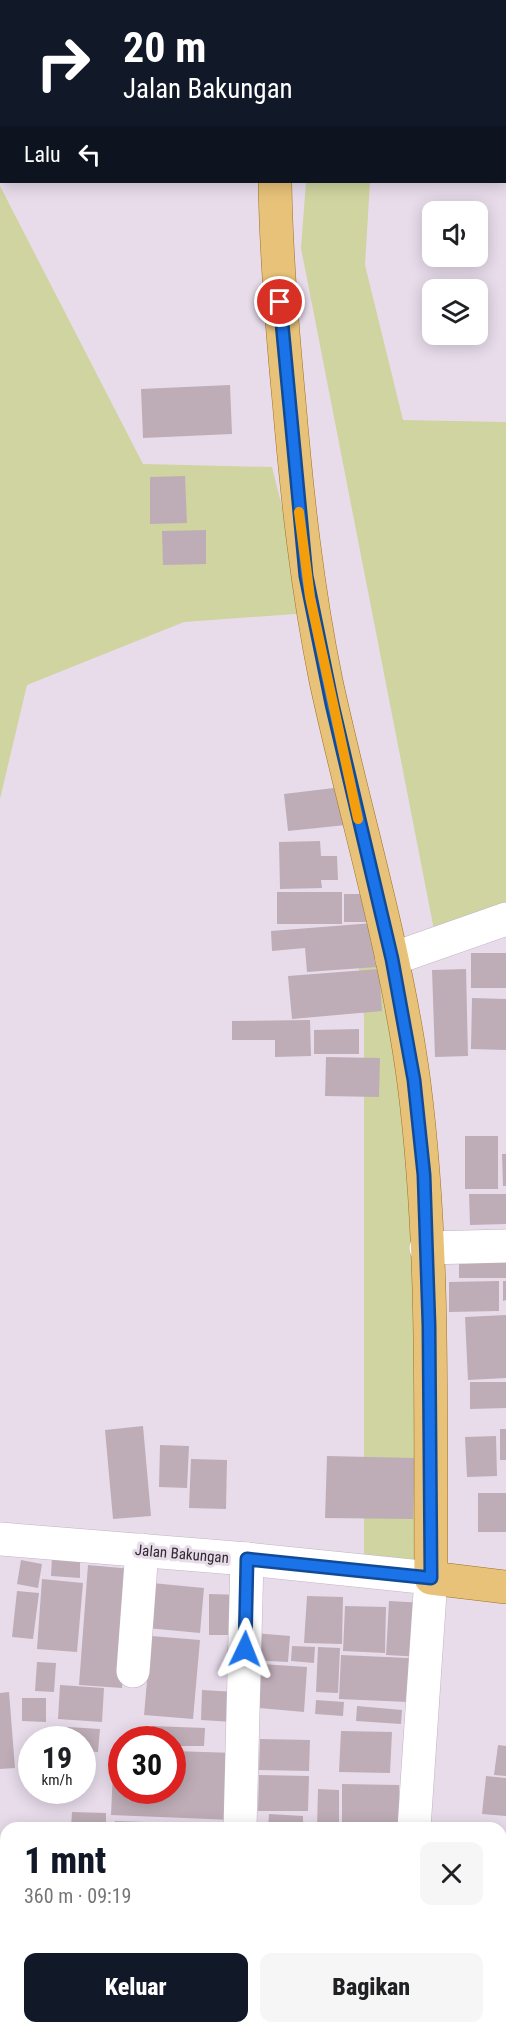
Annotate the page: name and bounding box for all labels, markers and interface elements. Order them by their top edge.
text: 20 m [123,23,206,72]
icon: right [24,24,102,102]
text: Jalan Bakungan [123,73,293,105]
icon: left [73,138,106,171]
text: Lalu [24,142,61,167]
map controls [422,201,488,345]
button: sound [422,201,488,267]
pin [254,276,305,327]
button: layers [422,279,488,345]
icon: arrive [263,285,296,318]
street label: Jalan Bakungan [134,1541,230,1567]
position arrow [213,1617,277,1681]
speed limit sign: 30 [108,1726,186,1804]
text: 19 [42,1740,72,1775]
text: km/h [42,1771,72,1789]
text: 1 mnt [24,1840,106,1882]
button: close [420,1842,483,1905]
text: 360 m · 09:19 [24,1884,131,1908]
button: Keluar [24,1953,248,2022]
button: Bagikan [260,1953,483,2022]

